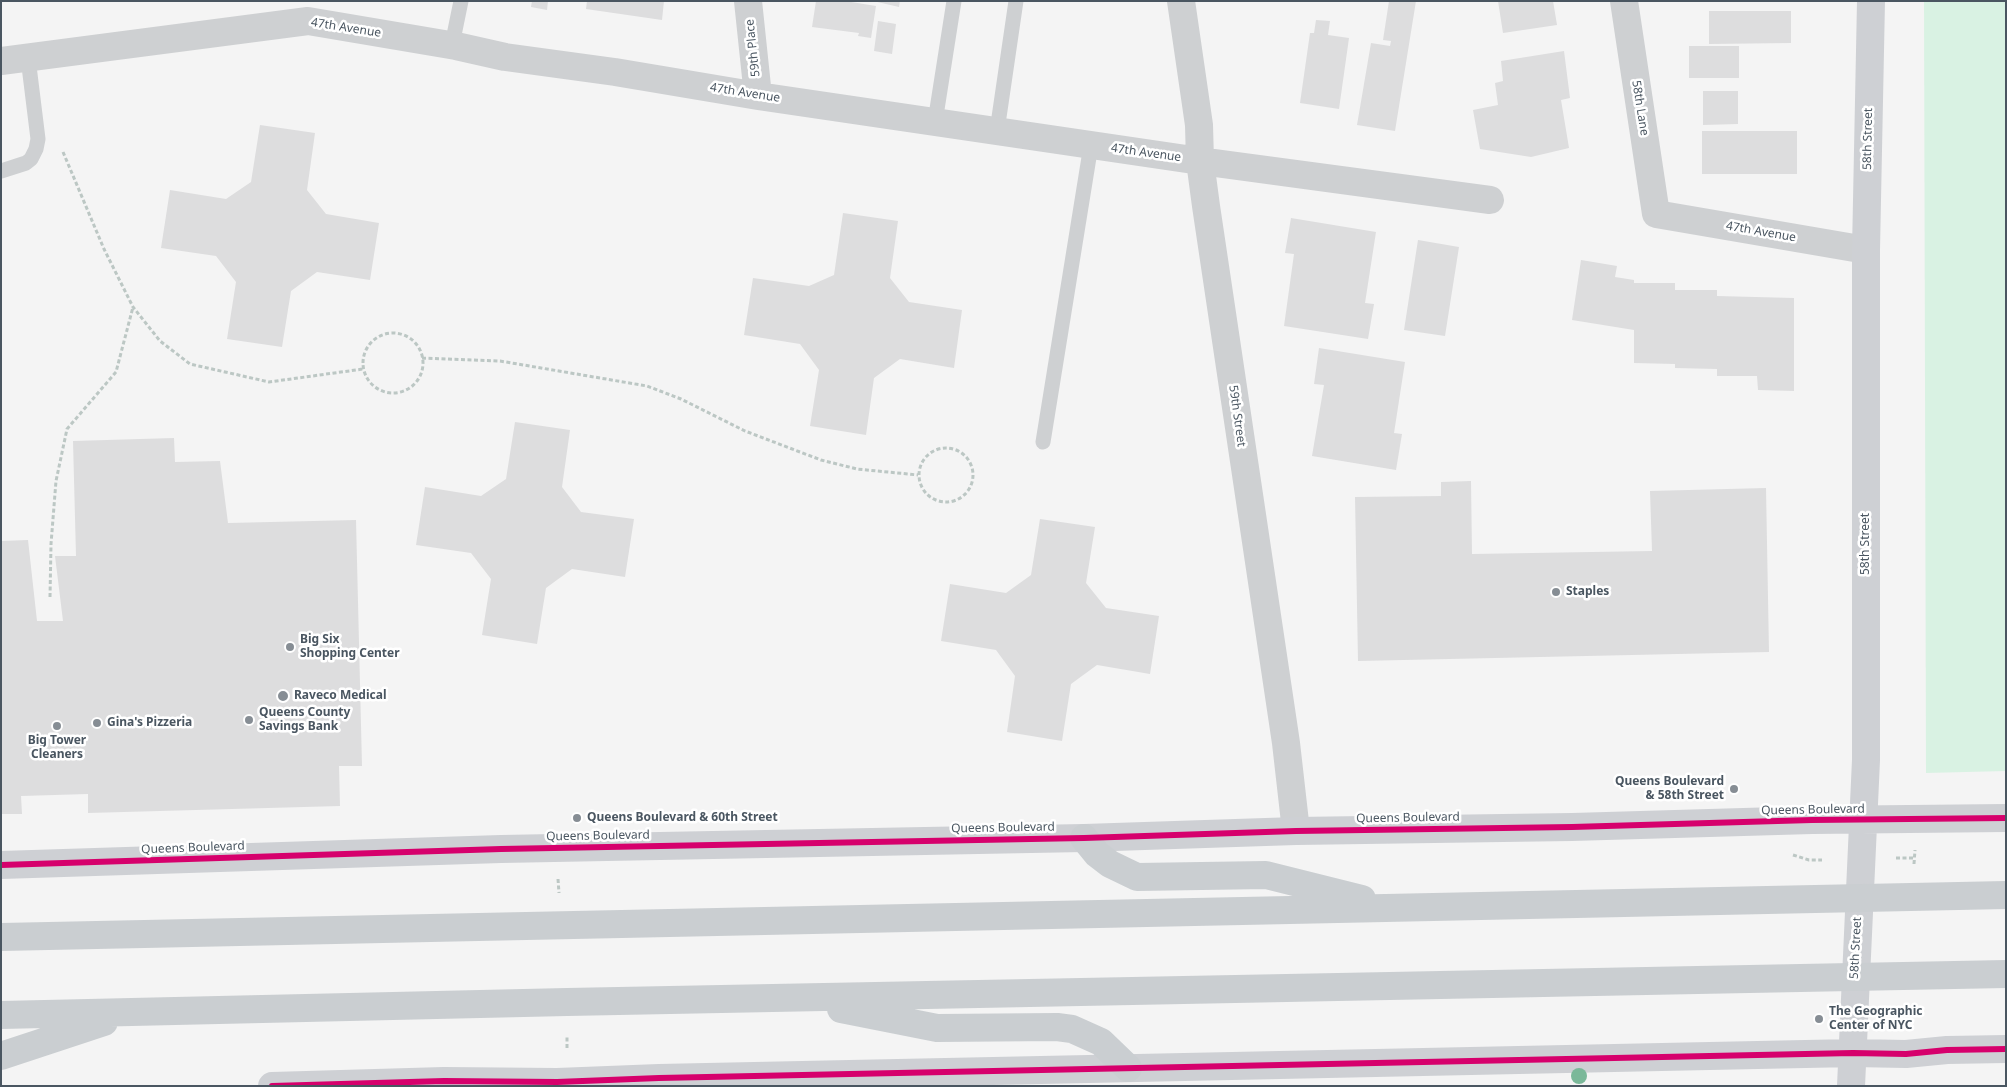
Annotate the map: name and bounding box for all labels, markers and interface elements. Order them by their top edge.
street label: 47th Avenue [310,15,382,41]
street label: 59th Place [743,18,763,78]
street label: 58th Lane [1629,79,1651,137]
street label: 47th Avenue [709,80,781,106]
street label: 58th Street [1860,108,1876,170]
street label: 47th Avenue [1110,141,1182,165]
street label: 47th Avenue [1725,219,1797,245]
street label: 59th Street [1226,384,1248,448]
street label: 58th Street [1859,513,1873,575]
place label: Staples [1566,585,1609,599]
marker: Staples [1550,586,1562,598]
place label: Big Six Shopping Center [300,633,400,661]
marker: Big Six Shopping Center [284,641,296,653]
marker: Raveco Medical [276,689,290,703]
place label: Raveco Medical [294,689,386,703]
place label: Queens County Savings Bank [259,706,350,734]
marker: Queens County Savings Bank [243,714,255,726]
place label: Gina's Pizzeria [107,716,192,730]
marker: Gina's Pizzeria [91,717,103,729]
marker: Big Tower Cleaners [51,720,63,732]
place label: Big Tower Cleaners [28,734,86,762]
place label: Queens Boulevard & 58th Street [1615,775,1724,803]
marker: Queens Boulevard & 58th Street [1728,783,1740,795]
street label: Queens Boulevard [1761,802,1865,818]
street label: Queens Boulevard [1356,810,1460,826]
place label: Queens Boulevard & 60th Street [587,811,778,825]
marker: Queens Boulevard & 60th Street [571,812,583,824]
street label: Queens Boulevard [951,820,1055,836]
street label: Queens Boulevard [546,828,650,844]
street label: Queens Boulevard [141,839,245,857]
street label: 58th Street [1847,917,1865,979]
place label: The Geographic Center of NYC [1829,1005,1922,1033]
marker: The Geographic Center of NYC [1813,1013,1825,1025]

